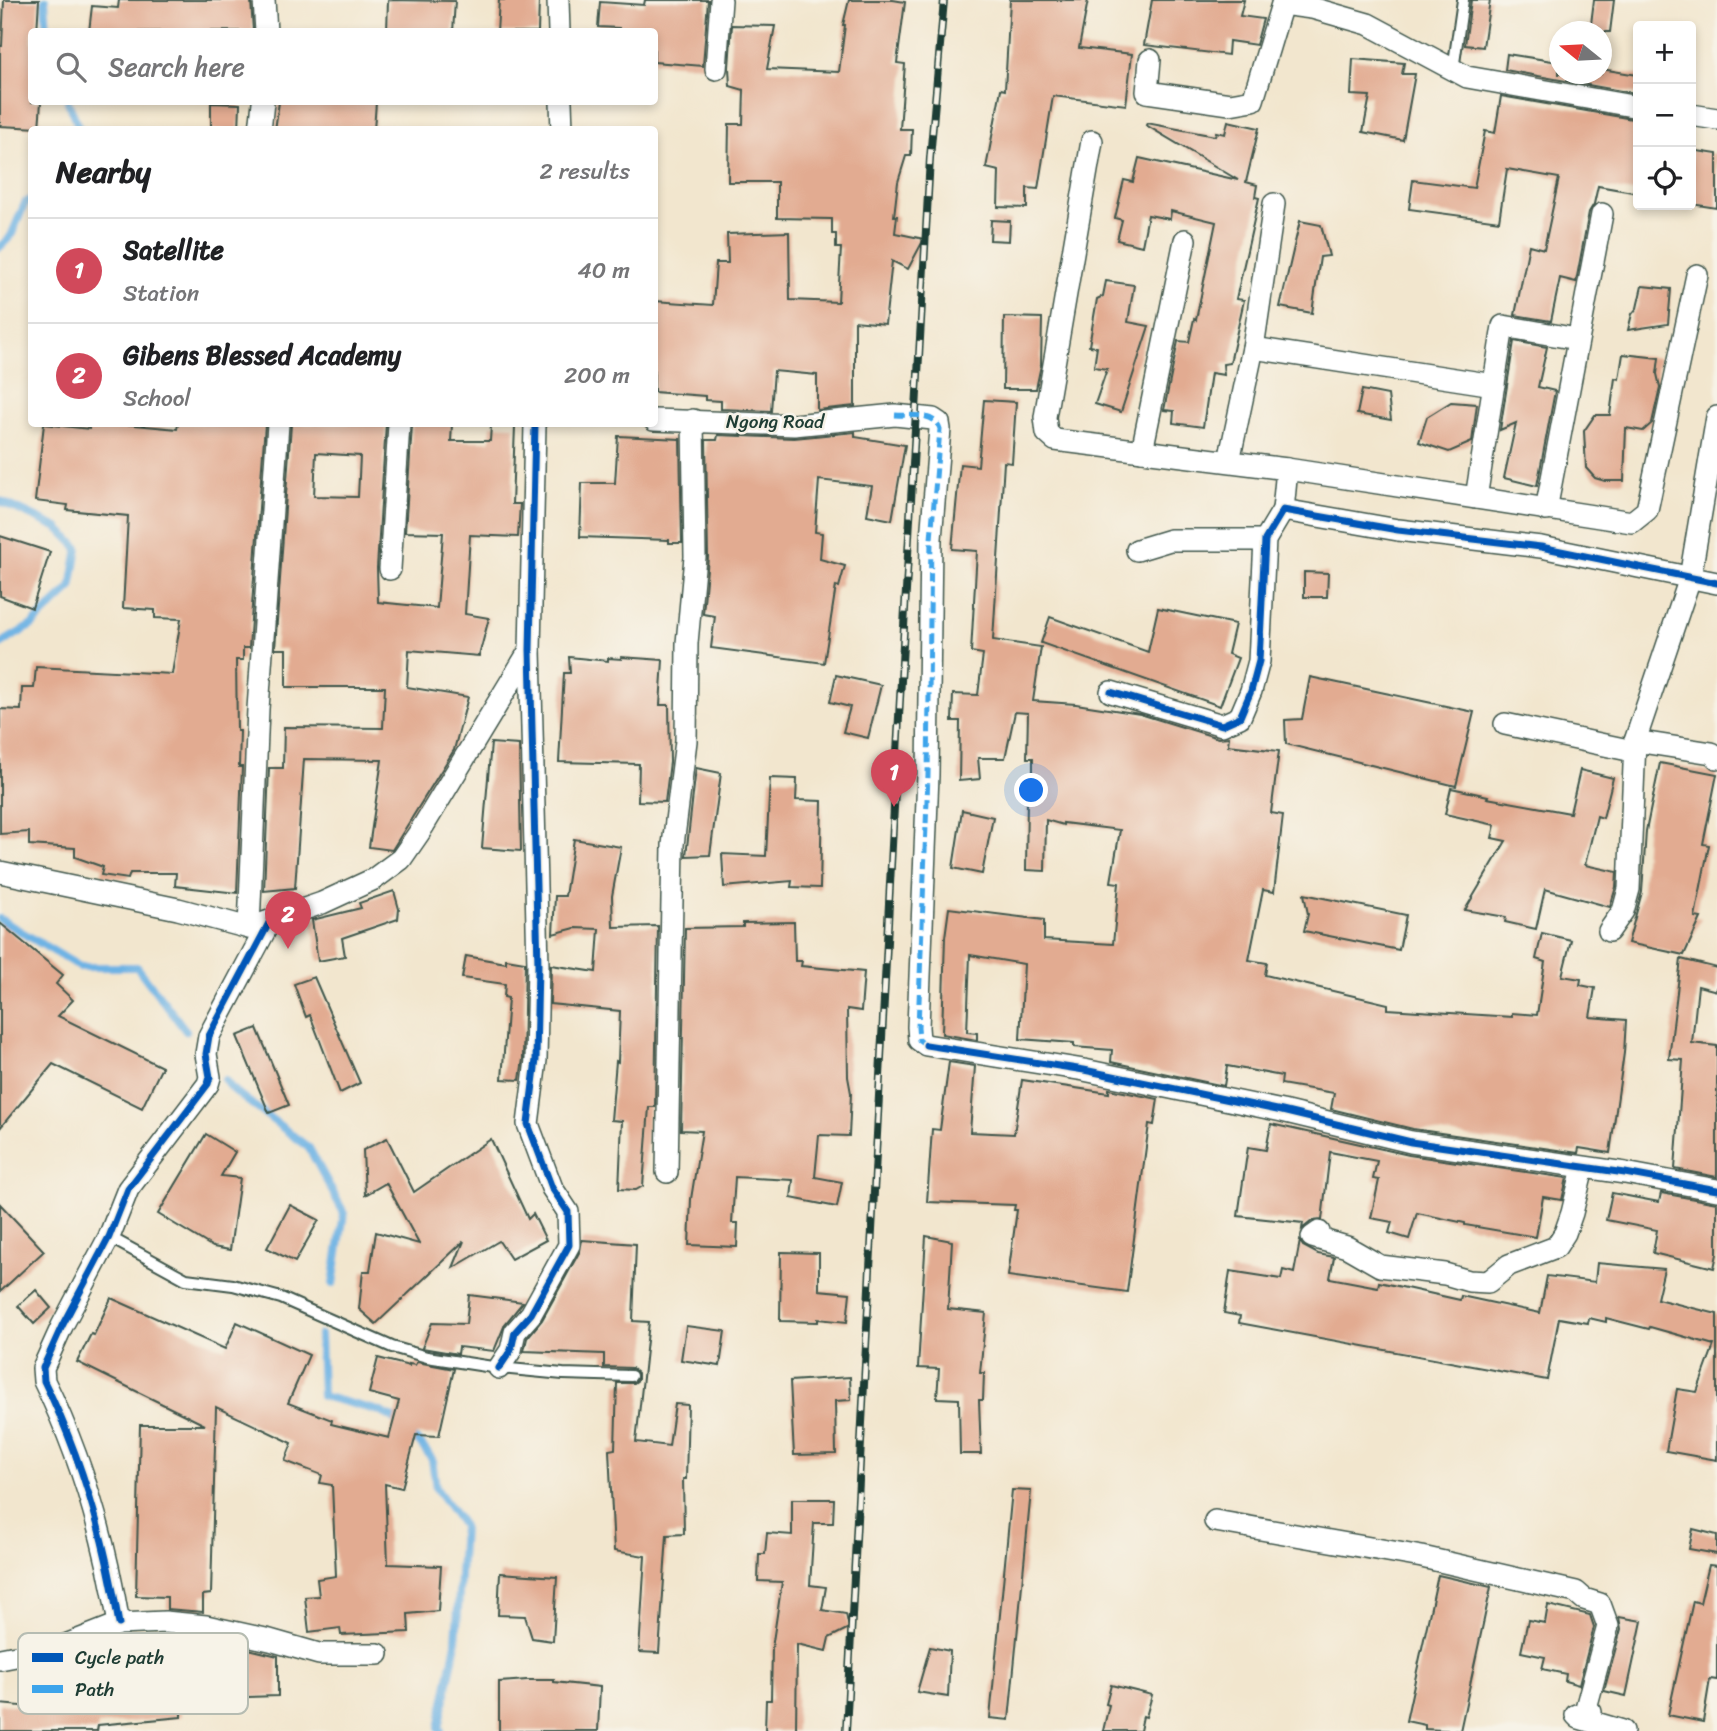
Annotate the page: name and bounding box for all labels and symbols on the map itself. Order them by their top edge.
north arrow [1549,21,1612,84]
street label: Ngong Road [726,405,826,438]
pin: 1 [871,749,917,807]
your location [1014,773,1048,807]
pin: 2 [265,891,311,949]
legend [18,1633,248,1714]
text: Cycle path [75,1641,164,1674]
text: Path [75,1673,114,1706]

